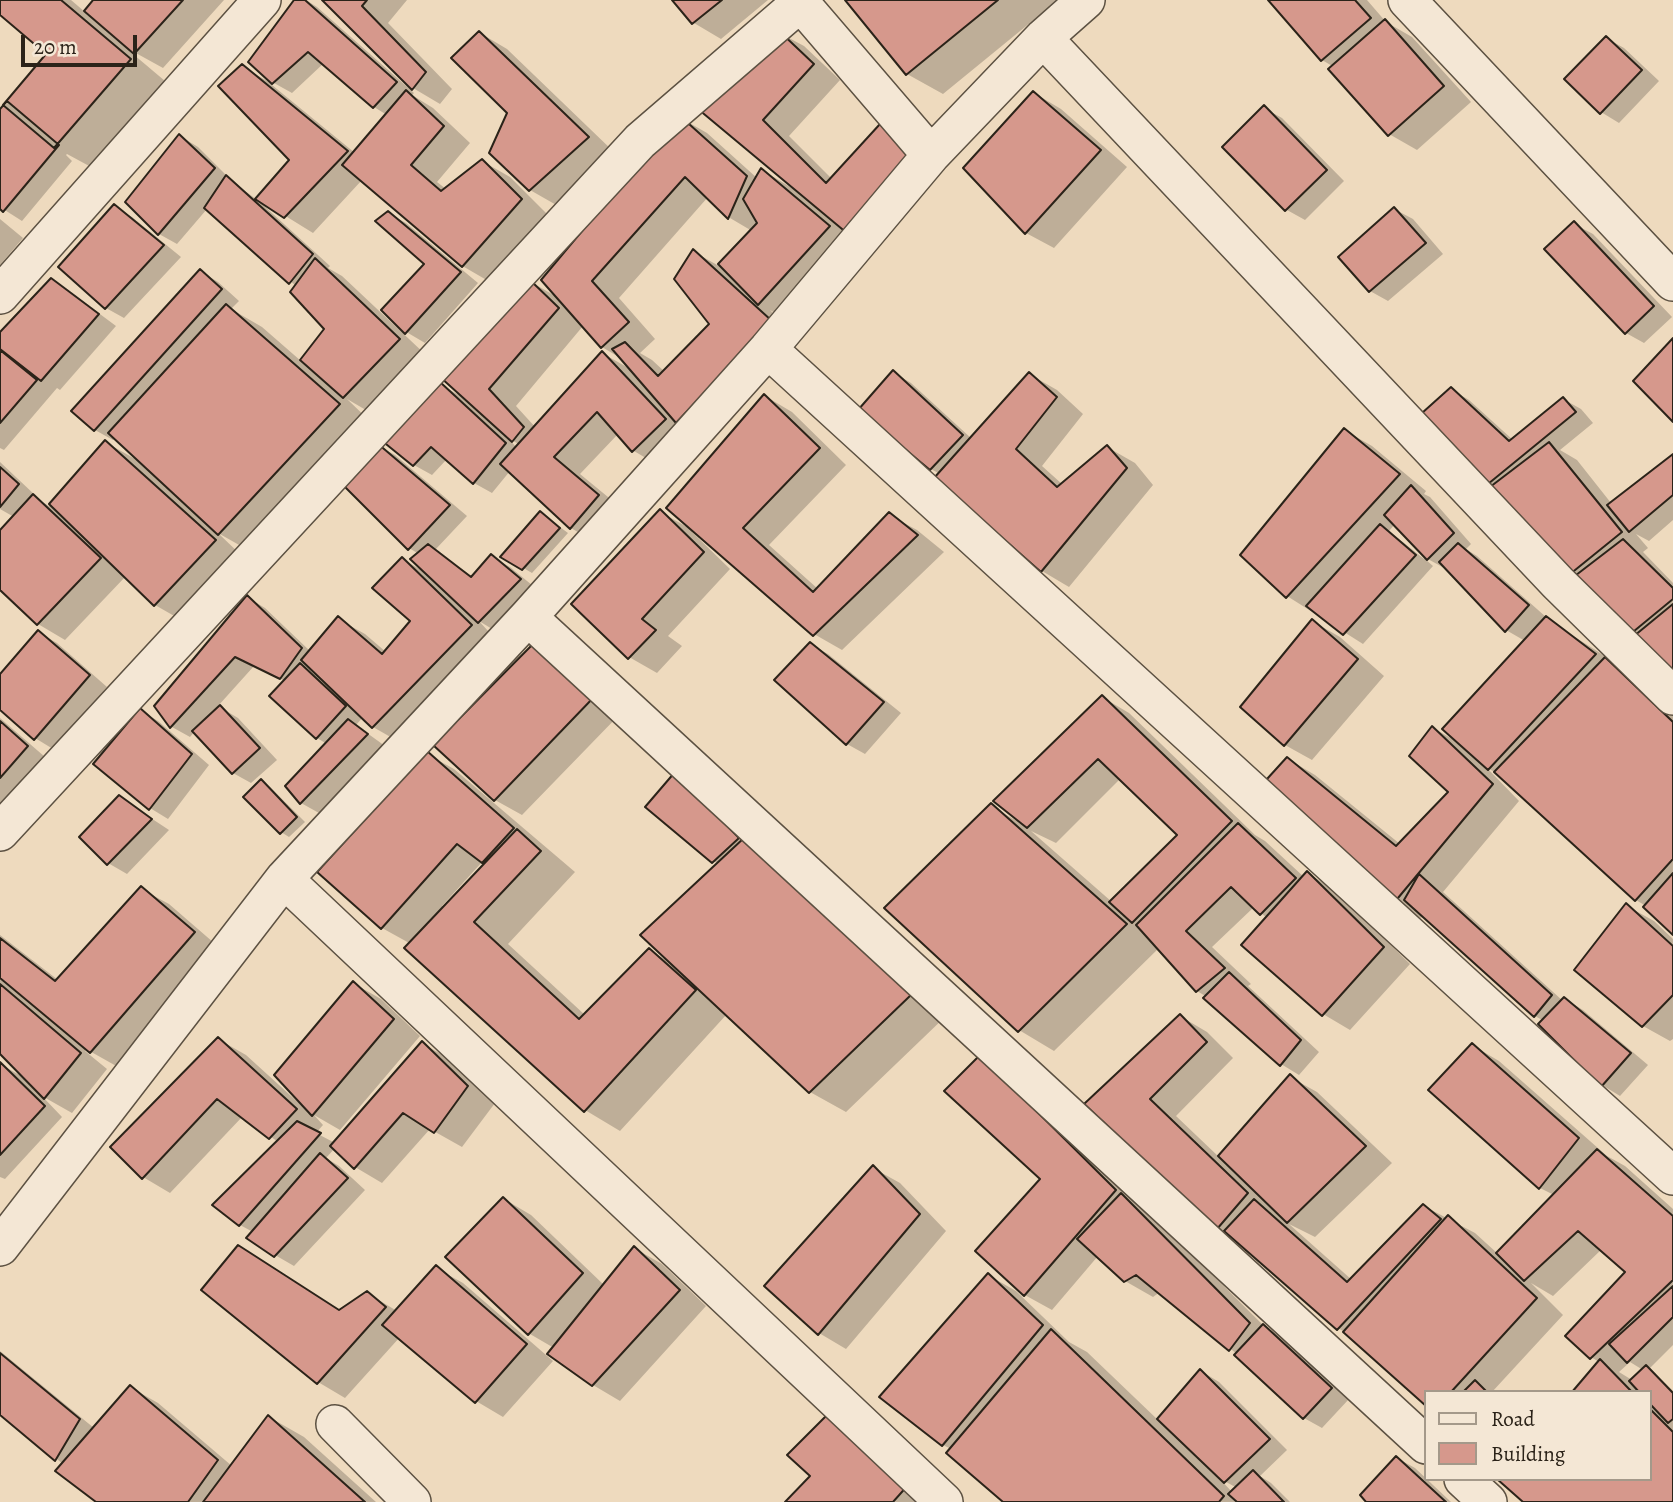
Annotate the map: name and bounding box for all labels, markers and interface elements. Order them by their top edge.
scale bar [24,21,140,65]
text: 20 m [34,33,77,61]
legend [1424,1390,1652,1481]
text: Road [1491,1405,1535,1433]
text: Building [1491,1440,1565,1468]

